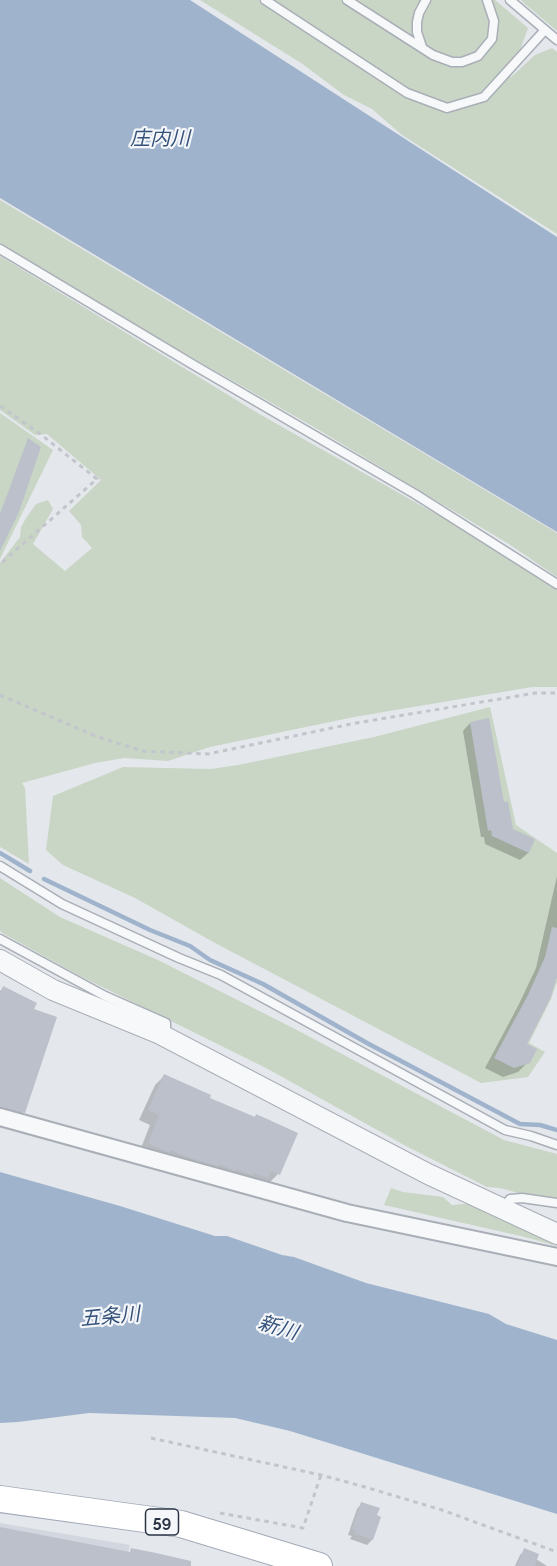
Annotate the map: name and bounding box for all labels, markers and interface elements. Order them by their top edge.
water label: 庄内川 [130,127,190,151]
water label: 五条川 [79,1302,141,1332]
water label: 新川 [255,1311,301,1345]
road number: 59 [146,1509,178,1535]

